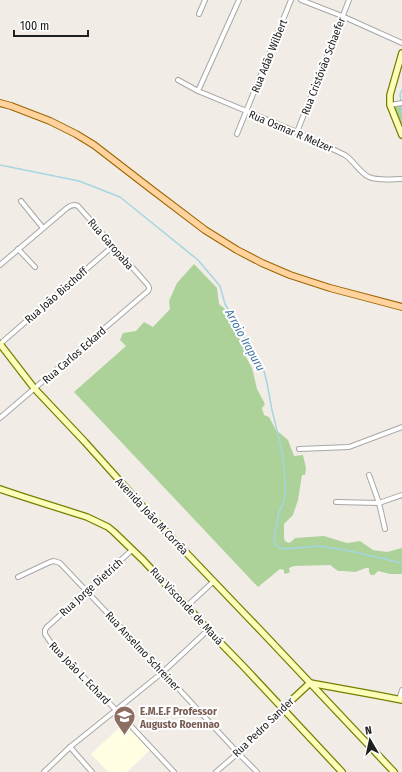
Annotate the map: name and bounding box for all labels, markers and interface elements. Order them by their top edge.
scale bar [14,12,88,38]
street label: Rua Cristóvão Schaefer [299,15,348,117]
street label: Rua Adão Wilbert [249,17,290,95]
text: 100 m [20,19,49,33]
street label: Rua Osmar R Melzer [247,108,335,155]
street label: Rua Garopaba [85,216,136,272]
street label: Rua João Bischoff [22,264,91,326]
water label: Arroio Irapuru [222,306,268,373]
street label: Rua Carlos Eckard [40,324,109,386]
street label: Avenida João M Corrêa [113,475,191,558]
street label: Rua Jorge Dietrich [57,556,126,619]
street label: Rua Visconde de Mauá [147,565,226,648]
street label: Rua Anselmo Schreiner [102,609,183,694]
street label: Rua João L. Echard [46,639,113,707]
street label: Rua Pedro Sander [230,695,297,760]
school or university icon: E.M.E.F Professor Augusto Roennao [111,704,137,737]
place label: E.M.E.F Professor Augusto Roennao [139,705,220,731]
north arrow [350,720,390,760]
text: N [364,724,373,738]

